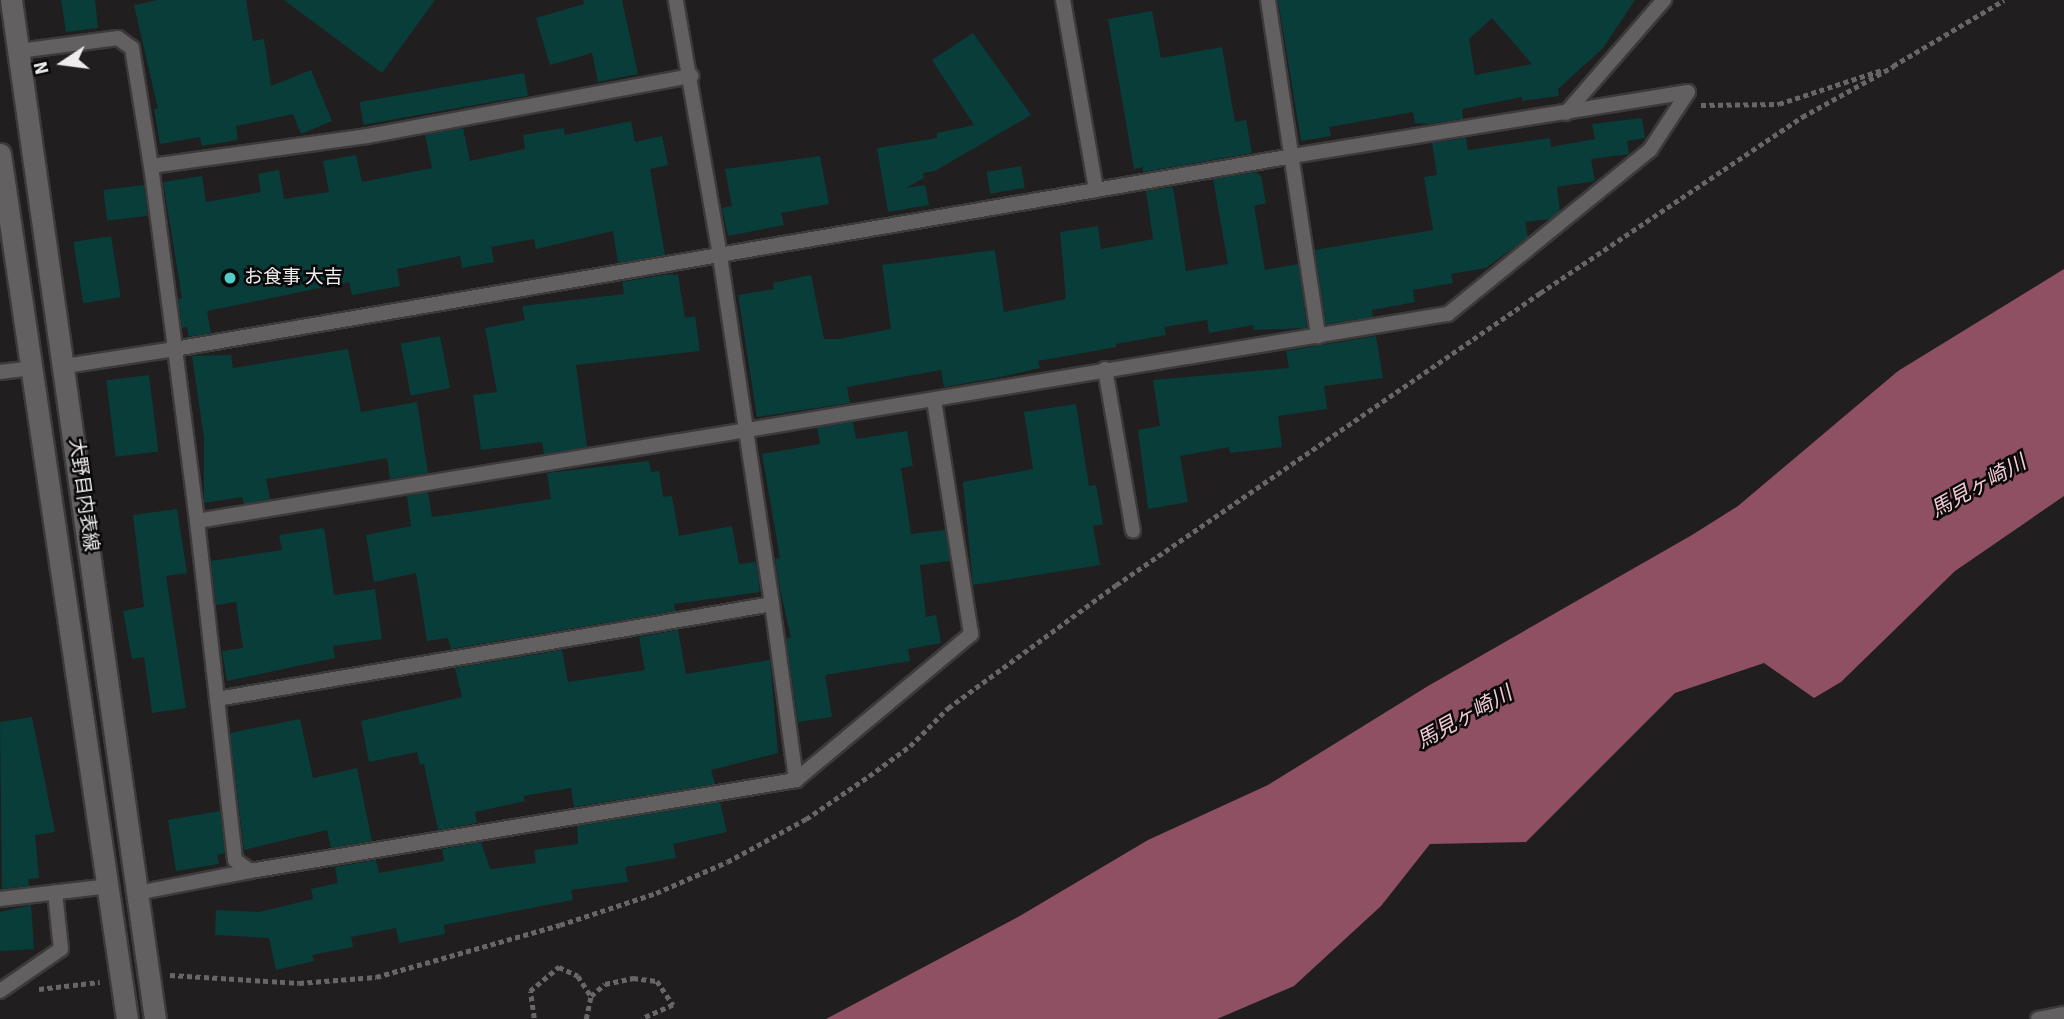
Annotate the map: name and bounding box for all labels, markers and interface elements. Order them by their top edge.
north arrow [28,28,98,98]
text: N [27,59,57,77]
place label: お食事 大吉 [244,267,343,289]
marker: お食事 大吉 [222,270,238,286]
street label: 大野目内表線 [64,437,102,553]
water label: 馬見ヶ崎川 [1926,450,2030,522]
water label: 馬見ヶ崎川 [1412,681,1516,753]

